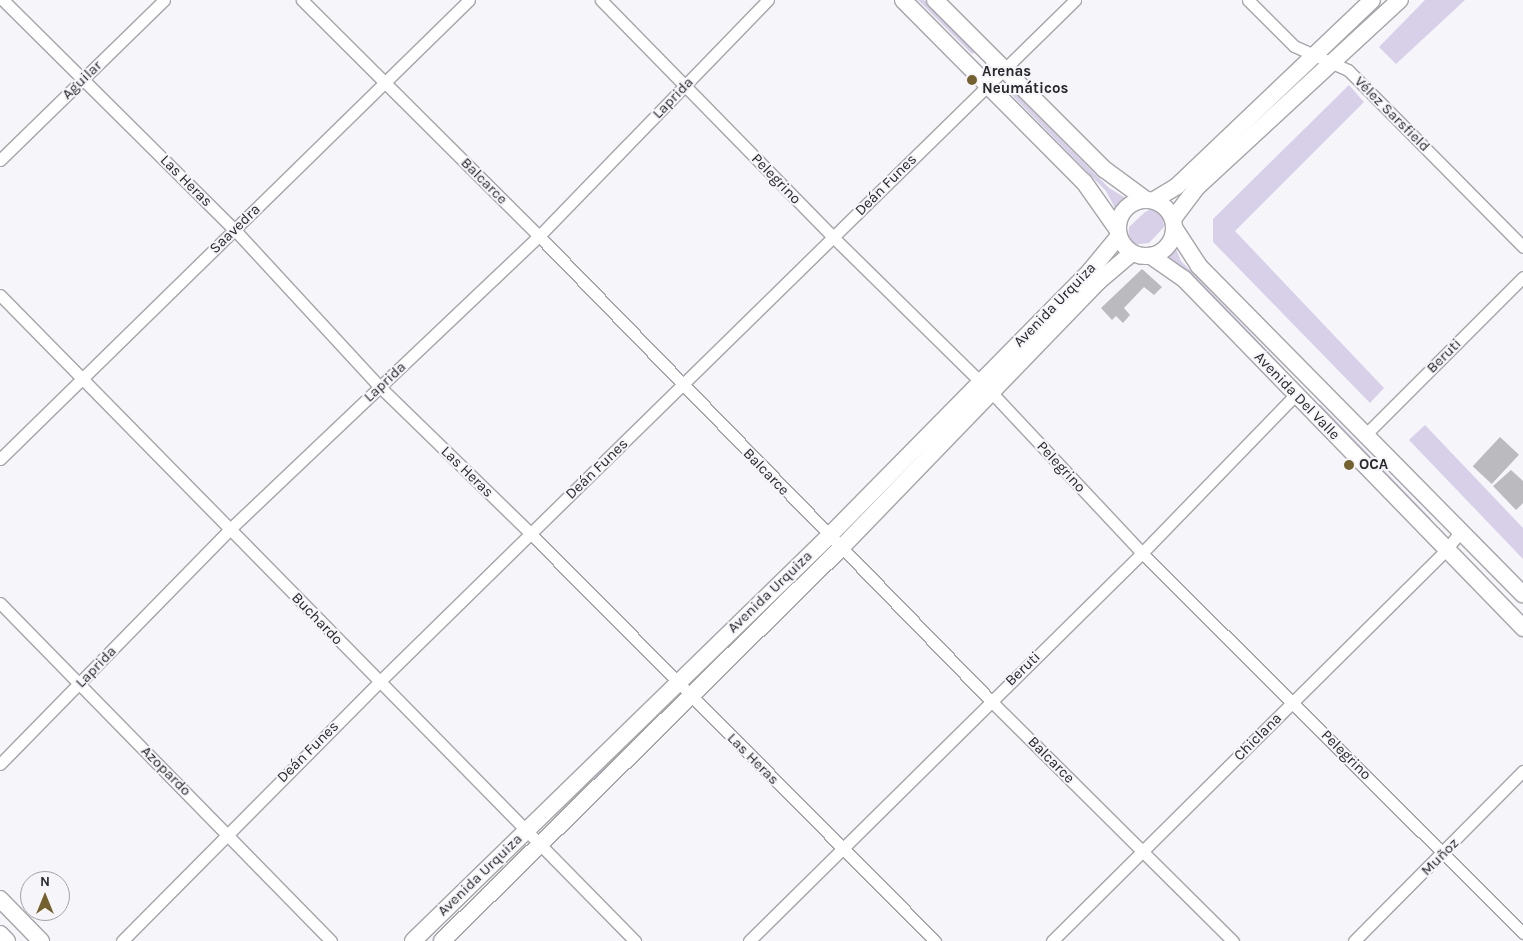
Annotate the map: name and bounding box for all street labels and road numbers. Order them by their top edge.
street label: Aguilar [58,57,106,103]
street label: Laprida [649,73,697,123]
street label: Vélez Sarsfield [1351,73,1433,155]
street label: Pelegrino [747,150,805,208]
street label: Deán Funes [851,150,921,220]
street label: Las Heras [156,151,216,211]
street label: Balcarce [457,154,511,208]
street label: Saavedra [206,201,264,257]
street label: Avenida Urquiza [1010,259,1100,351]
street label: Beruti [1423,335,1465,377]
street label: Avenida Del Valle [1250,348,1344,444]
street label: Laprida [360,358,410,406]
street label: Deán Funes [562,435,632,503]
street label: Pelegrino [1033,438,1089,496]
street label: Las Heras [437,443,497,501]
street label: Balcarce [739,445,793,499]
street label: Avenida Urquiza [724,547,816,637]
street label: Buchardo [288,589,346,649]
street label: Laprida [72,642,120,692]
street label: Beruti [1002,648,1044,690]
street label: Chiclana [1230,709,1286,765]
street label: Deán Funes [273,717,343,787]
street label: Pelegrino [1317,726,1375,784]
street label: Las Heras [723,729,783,789]
street label: Balcarce [1024,733,1078,787]
street label: Azopardo [137,742,195,800]
street label: Avenida Urquiza [434,830,526,920]
street label: Muñoz [1417,834,1463,880]

